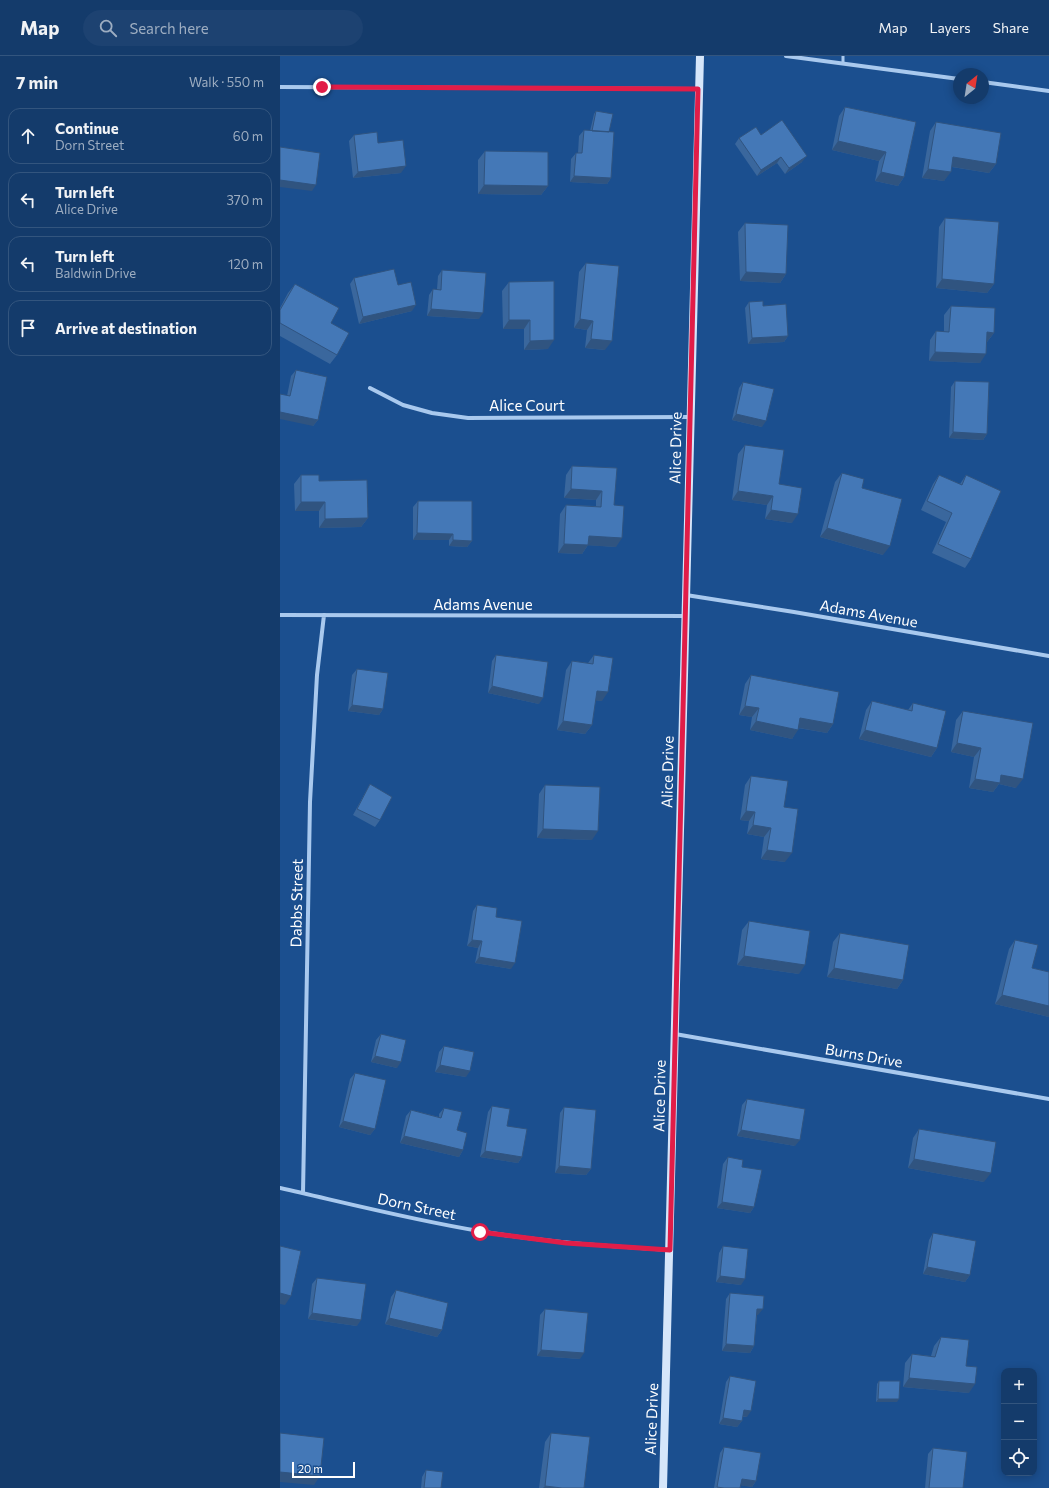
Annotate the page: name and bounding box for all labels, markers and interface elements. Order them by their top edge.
search box [83,10,363,46]
text: Map [20,16,59,39]
icon: search [97,17,119,39]
text: Search here [129,19,209,37]
text: Map [879,19,907,36]
text: Layers [929,19,971,36]
text: Share [993,19,1029,36]
north arrow [953,68,989,104]
text: 7 min [16,72,58,93]
text: Walk · 550 m [189,74,264,90]
route end [313,78,331,96]
text: Continue [55,119,119,137]
icon: ahead [17,125,39,147]
text: 60 m [233,128,263,144]
text: Dorn Street [55,137,124,153]
text: Turn left [55,183,114,201]
icon: left [17,189,39,211]
text: 370 m [226,192,263,208]
text: Alice Drive [55,201,118,217]
text: Turn left [55,247,114,265]
icon: left [17,253,39,275]
text: 120 m [228,256,263,272]
text: Baldwin Drive [55,265,136,281]
icon: arrive [17,317,39,339]
text: Arrive at destination [55,319,197,337]
street label: Alice Court [489,396,565,414]
street label: Alice Drive [665,412,685,484]
street label: Adams Avenue [433,595,533,613]
street label: Adams Avenue [819,596,920,630]
street label: Alice Drive [657,736,677,808]
street label: Dabbs Street [286,859,306,947]
street label: Burns Drive [824,1039,904,1071]
street label: Alice Drive [649,1060,669,1132]
street label: Dorn Street [376,1189,458,1223]
route start [471,1223,489,1241]
map controls [1001,1368,1037,1476]
button: + [1001,1368,1037,1404]
street label: Alice Drive [641,1382,661,1456]
button: − [1001,1404,1037,1440]
button: locate [1001,1440,1037,1476]
scale bar [292,1460,355,1479]
text: 20 m [298,1462,323,1475]

